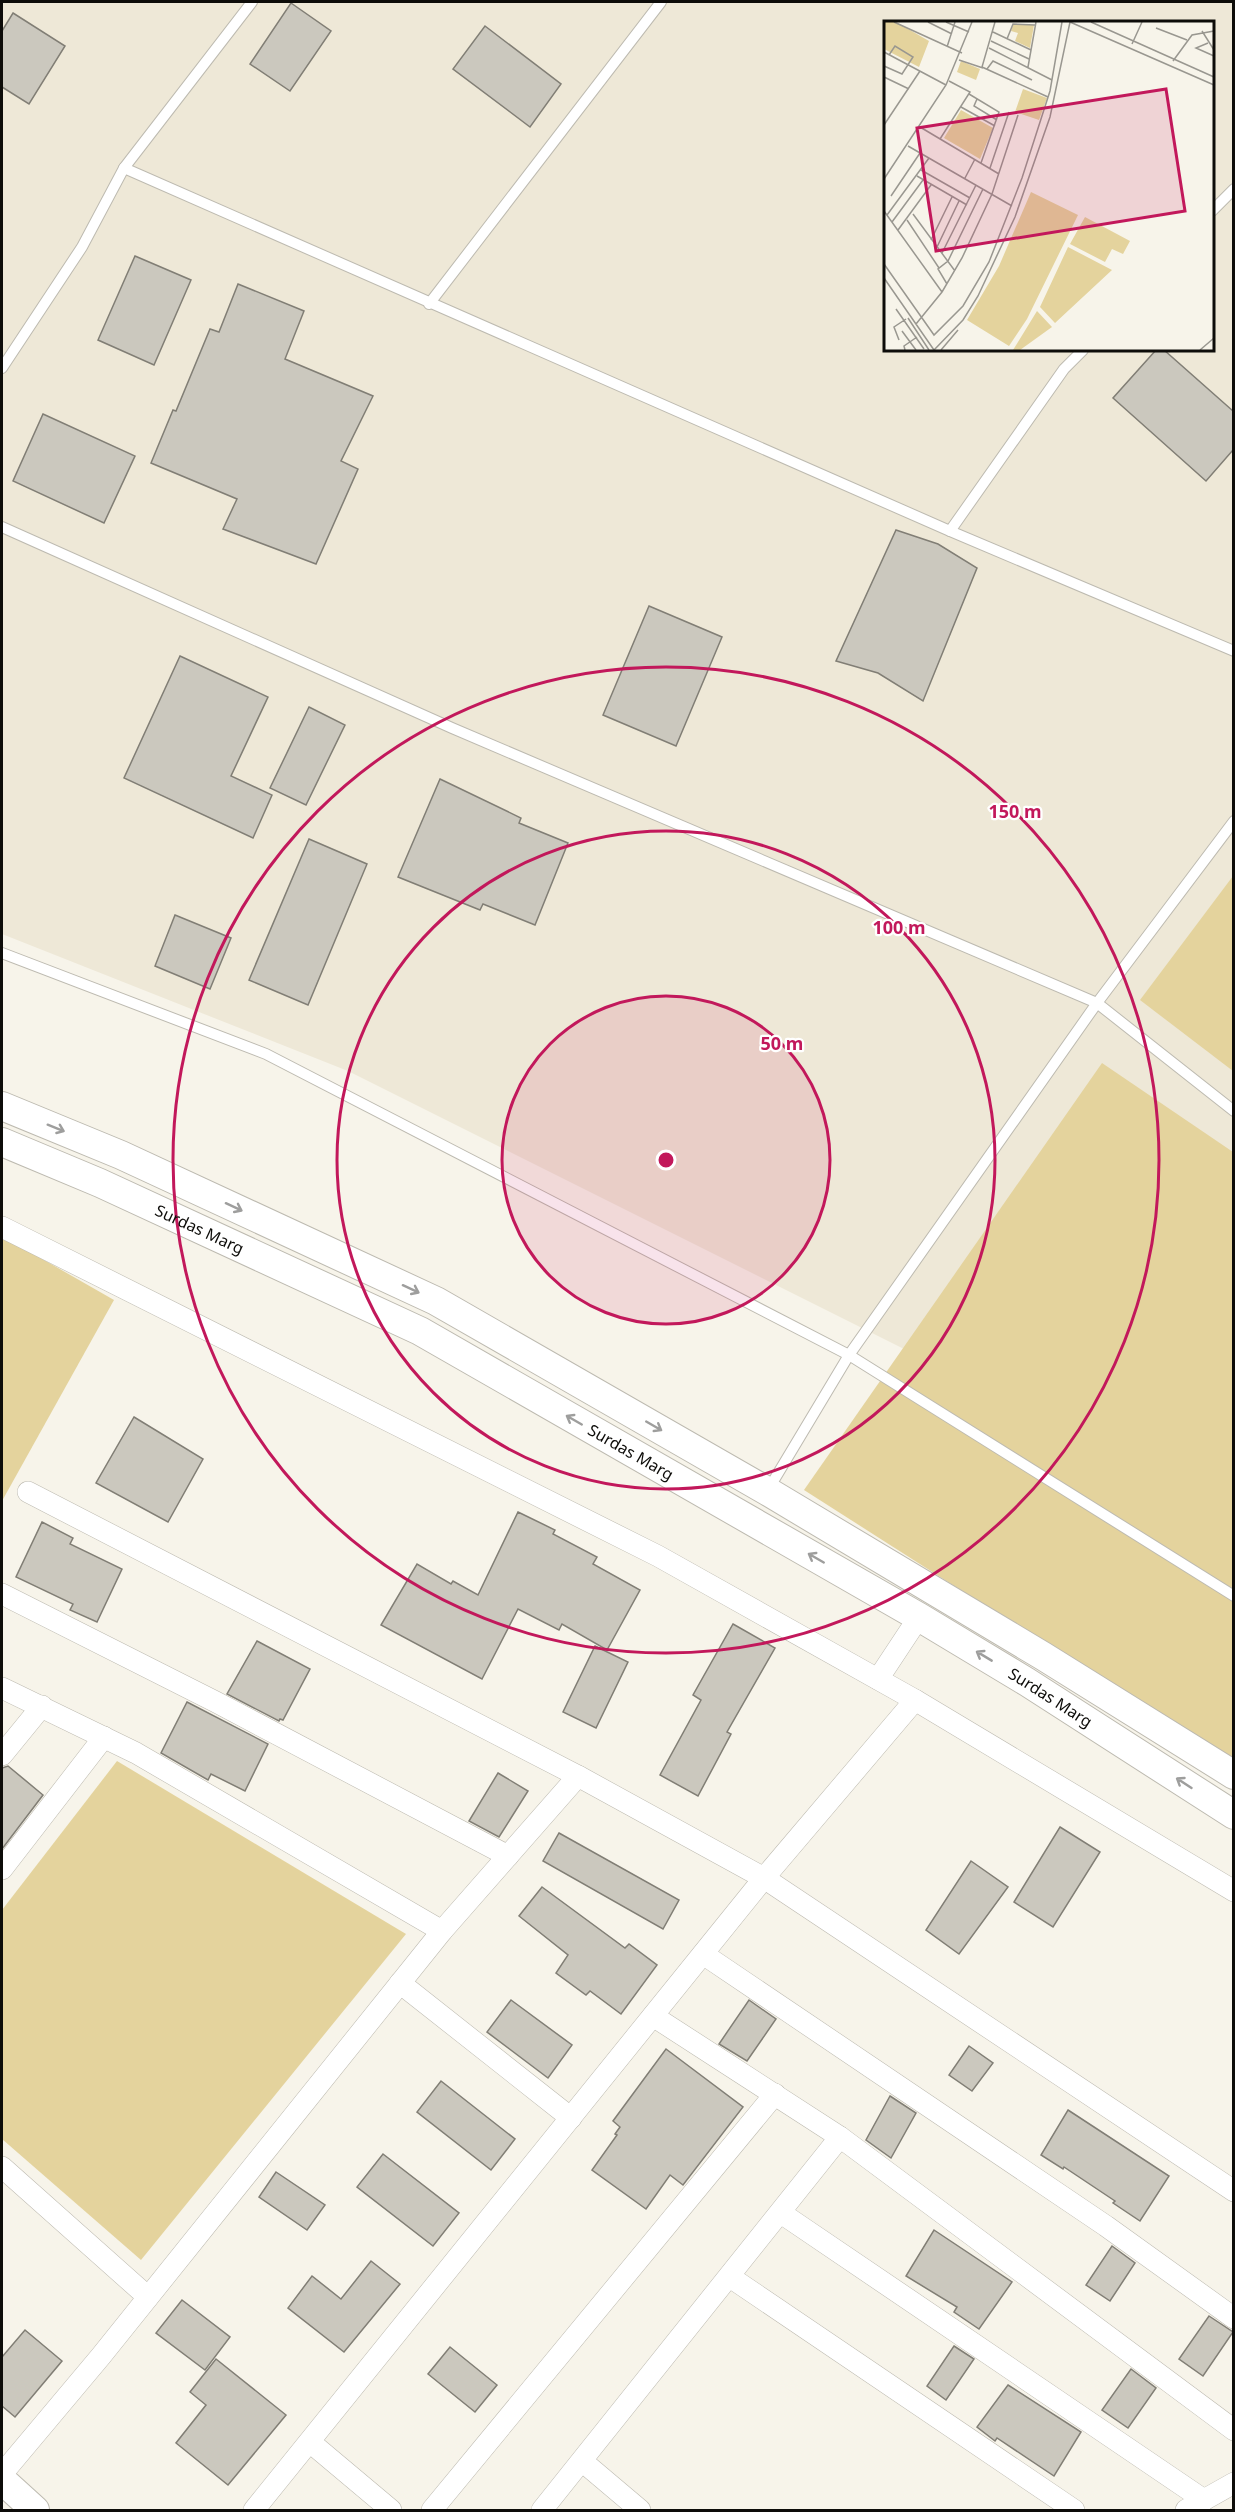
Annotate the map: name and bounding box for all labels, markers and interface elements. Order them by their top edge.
inset map [884,21,1214,351]
text: 150 m [988,799,1042,823]
text: 100 m [872,915,926,939]
text: 50 m [761,1031,803,1055]
one-way arrow [46,1123,64,1134]
centre of rings [656,1150,676,1170]
street label: Surdas Marg [152,1199,248,1259]
one-way arrow [224,1202,242,1213]
one-way arrow [401,1284,419,1296]
one-way arrow [566,1413,583,1425]
street label: Surdas Marg [584,1419,678,1485]
one-way arrow [645,1420,662,1432]
one-way arrow [808,1552,825,1564]
one-way arrow [976,1650,993,1662]
street label: Surdas Marg [1004,1662,1097,1732]
one-way arrow [1176,1777,1193,1790]

